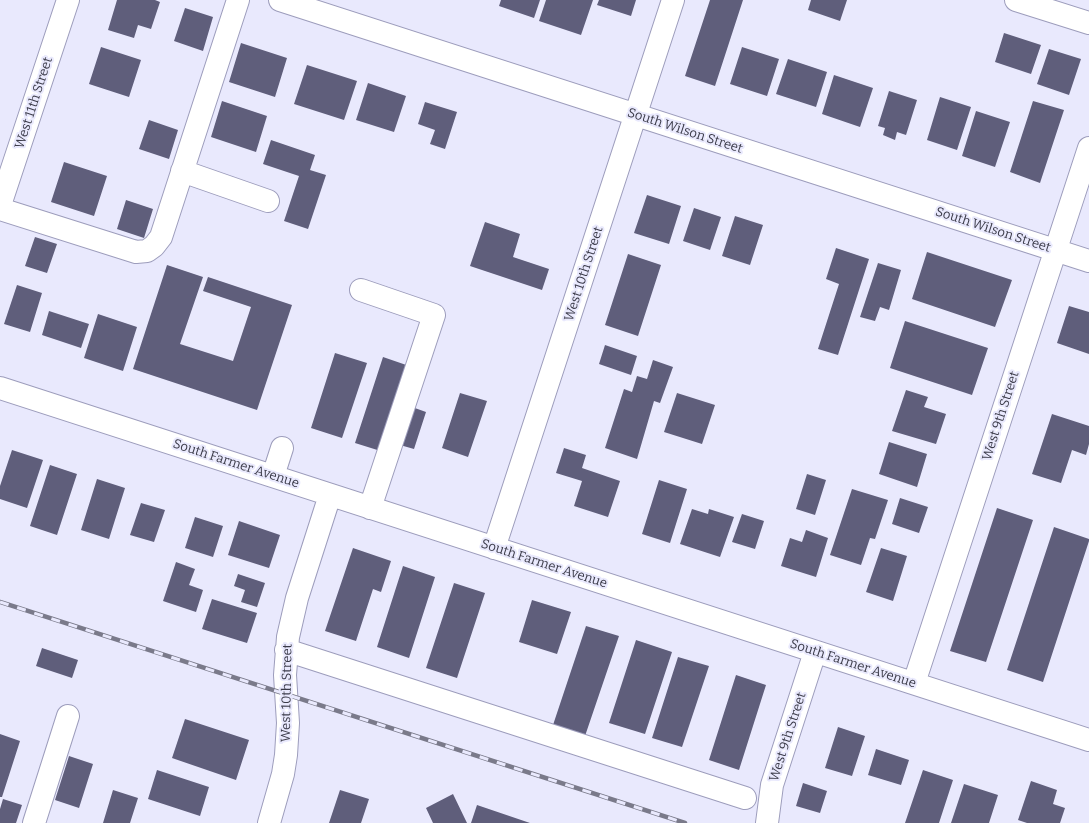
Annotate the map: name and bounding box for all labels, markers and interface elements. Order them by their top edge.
street label: West 11th Street [12,55,56,151]
street label: South Wilson Street [626,105,744,157]
street label: South Wilson Street [934,204,1052,256]
street label: West 10th Street [561,225,607,323]
street label: West 9th Street [979,370,1023,462]
street label: South Farmer Avenue [171,436,301,492]
street label: South Farmer Avenue [479,536,609,592]
street label: South Farmer Avenue [788,636,918,692]
street label: West 10th Street [278,644,296,742]
street label: West 9th Street [766,691,810,783]

